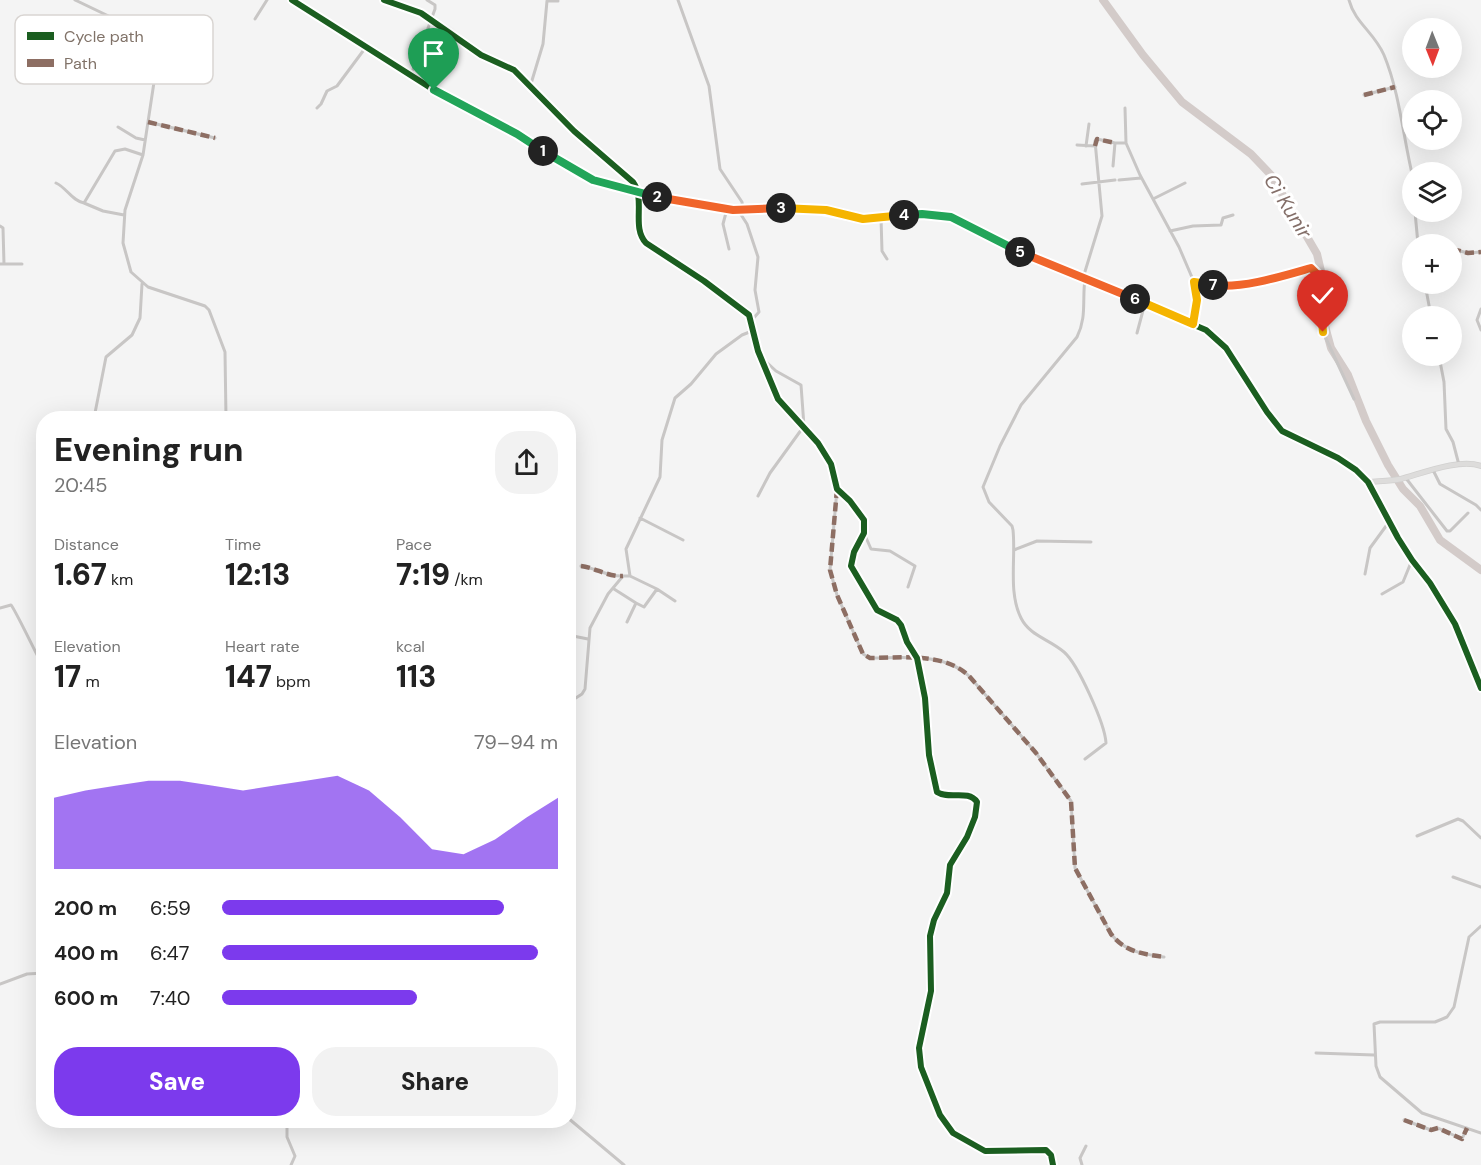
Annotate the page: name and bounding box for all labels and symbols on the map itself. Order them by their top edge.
legend [15,15,213,84]
north arrow [1402,18,1462,78]
text: Cycle path [64,26,144,47]
pin [408,28,459,90]
text: Path [64,53,97,74]
pin: 1 [528,136,558,166]
water label: Ci Kunir [1258,169,1318,244]
pin: 2 [642,182,672,212]
pin: 3 [766,193,796,223]
pin: 4 [889,200,919,230]
pin: 5 [1005,237,1035,267]
pin: 7 [1198,270,1228,300]
pin [1297,270,1348,332]
pin: 6 [1120,284,1150,314]

